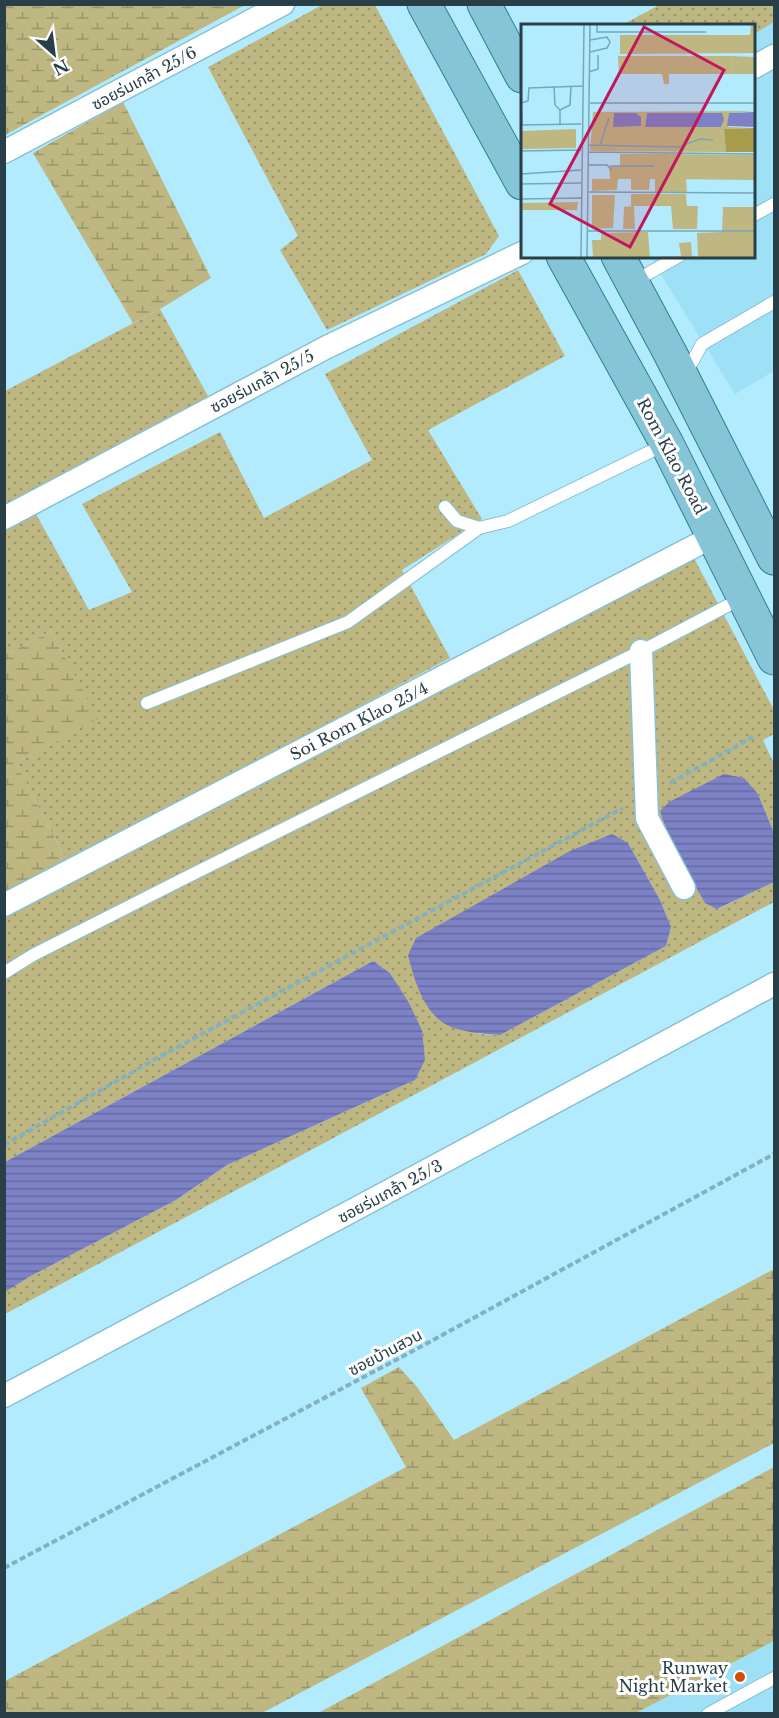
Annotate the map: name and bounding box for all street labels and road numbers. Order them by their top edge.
street label: ซอยร่มเกล้า 25/6 [88,42,200,114]
street label: ซอยร่มเกล้า 25/5 [207,345,317,417]
street label: Rom Klao Road [633,394,711,518]
street label: Soi Rom Klao 25/4 [287,677,431,765]
street label: ซอยร่มเกล้า 25/3 [334,1155,446,1227]
street label: ซอยบ้านสวน [345,1324,425,1380]

